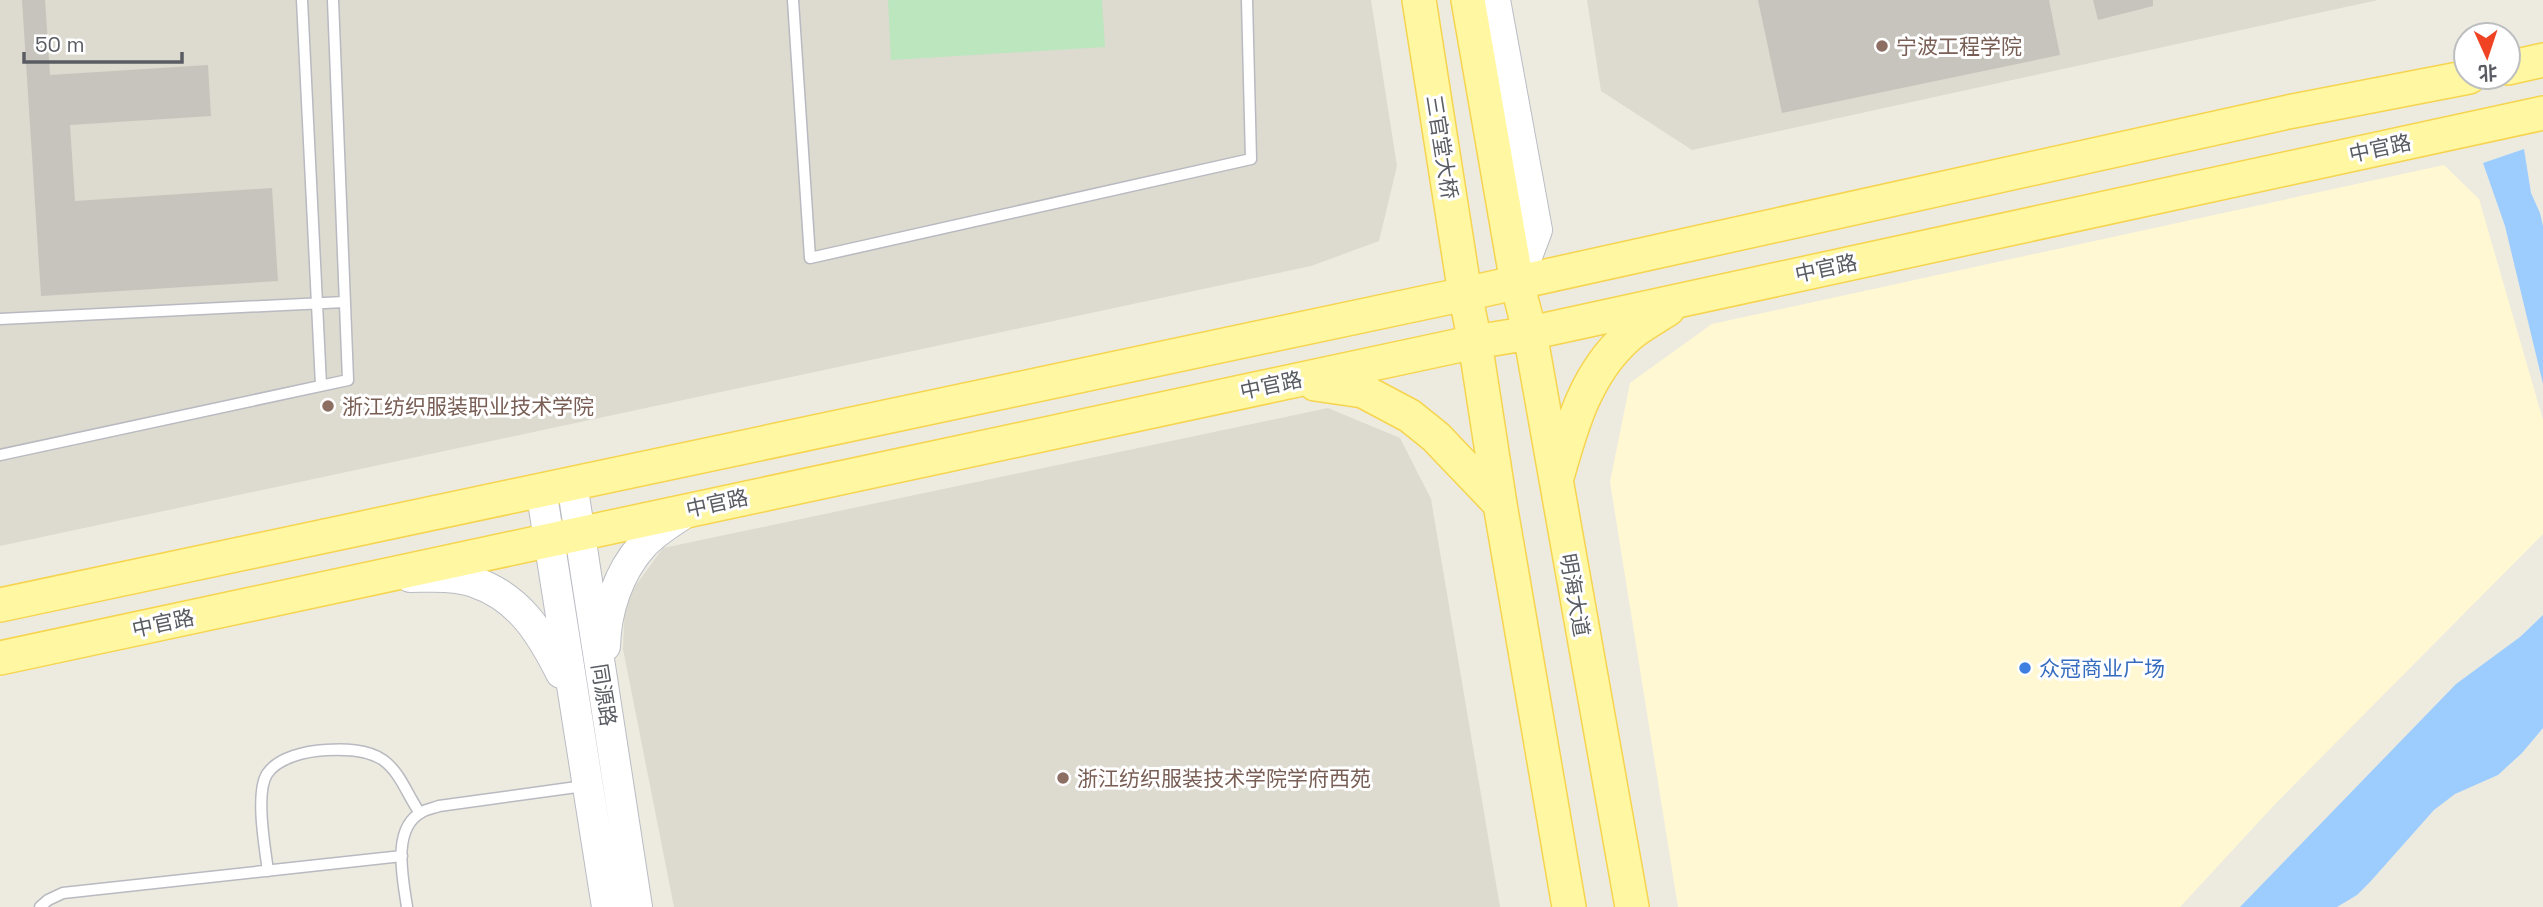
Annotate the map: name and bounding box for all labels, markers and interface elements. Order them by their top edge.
scale bar [24,21,182,65]
north arrow [2452,21,2522,91]
text: 50 m [35,31,85,58]
place label: 宁波工程学院 [1896,33,2022,60]
marker: 宁波工程学院 [1874,38,1890,54]
text: 北 [2478,59,2498,85]
street label: 三官堂大桥 [1420,93,1464,201]
street label: 中官路 [2346,128,2414,168]
street label: 中官路 [1792,248,1860,288]
street label: 中官路 [1237,365,1305,405]
place label: 浙江纺织服装职业技术学院 [342,393,594,420]
marker: 浙江纺织服装职业技术学院 [320,398,336,414]
street label: 中官路 [683,483,751,523]
street label: 明海大道 [1554,551,1596,639]
street label: 中官路 [129,603,197,643]
place label: 众冠商业广场 [2039,655,2165,682]
marker: 众冠商业广场 [2017,660,2033,676]
street label: 同源路 [586,662,622,728]
place label: 浙江纺织服装技术学院学府西苑 [1077,765,1371,792]
marker: 浙江纺织服装技术学院学府西苑 [1055,770,1071,786]

